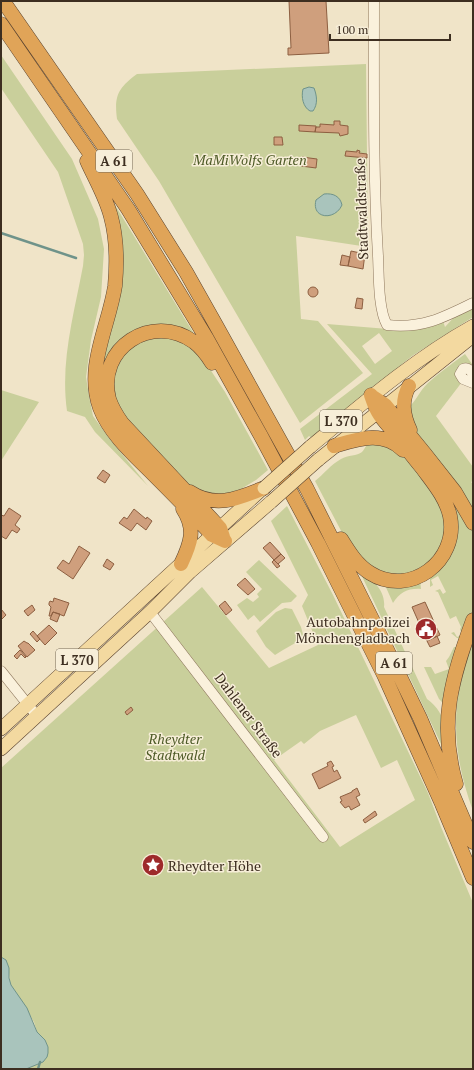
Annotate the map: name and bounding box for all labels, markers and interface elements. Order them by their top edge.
scale bar [330,16,450,42]
text: 100 m [336,22,369,37]
road number: A 61 [96,150,132,172]
park label: MaMiWolfs Garten [192,150,307,169]
street label: Stadtwaldstraße [350,158,372,260]
road number: L 370 [320,410,362,432]
place label: Autobahnpolizei Mönchengladbach [296,612,410,647]
public building icon: Autobahnpolizei Mönchengladbach [413,616,439,642]
road number: L 370 [56,649,98,671]
road number: A 61 [376,652,412,674]
street label: Dahlener Straße [211,669,287,761]
park label: Rheydter Stadtwald [145,729,206,764]
place icon: Rheydter Höhe [140,852,166,878]
place label: Rheydter Höhe [168,856,261,875]

